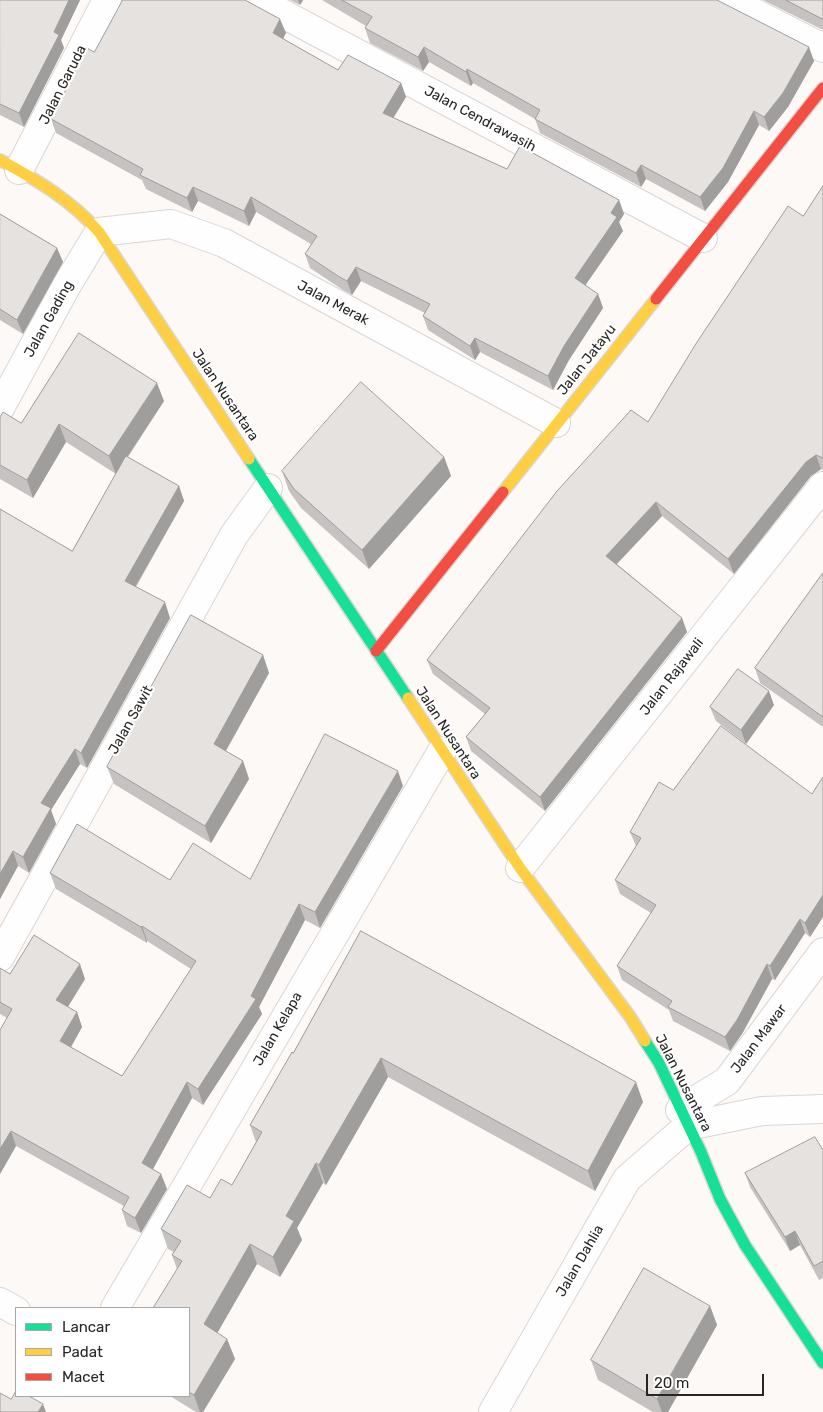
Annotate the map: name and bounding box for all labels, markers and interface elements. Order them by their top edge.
street label: Jalan Garuda [36,43,90,127]
street label: Jalan Cendrawasih [421,82,539,156]
street label: Jalan Merak [294,277,372,329]
street label: Jalan Gading [21,278,77,360]
street label: Jalan Jatayu [554,321,620,399]
street label: Jalan Nusantara [188,346,262,444]
street label: Jalan Rajawali [637,635,707,719]
street label: Jalan Sawit [105,683,157,757]
street label: Jalan Nusantara [412,683,484,783]
street label: Jalan Kelapa [250,989,306,1069]
street label: Jalan Mawar [727,1001,791,1077]
street label: Jalan Nusantara [651,1031,715,1135]
street label: Jalan Dahlia [553,1222,607,1300]
legend [15,1307,190,1397]
text: Lancar [62,1318,110,1336]
text: Padat [62,1343,103,1361]
scale bar [648,1364,766,1396]
text: Macet [62,1368,105,1386]
text: 20 m [654,1374,689,1392]

